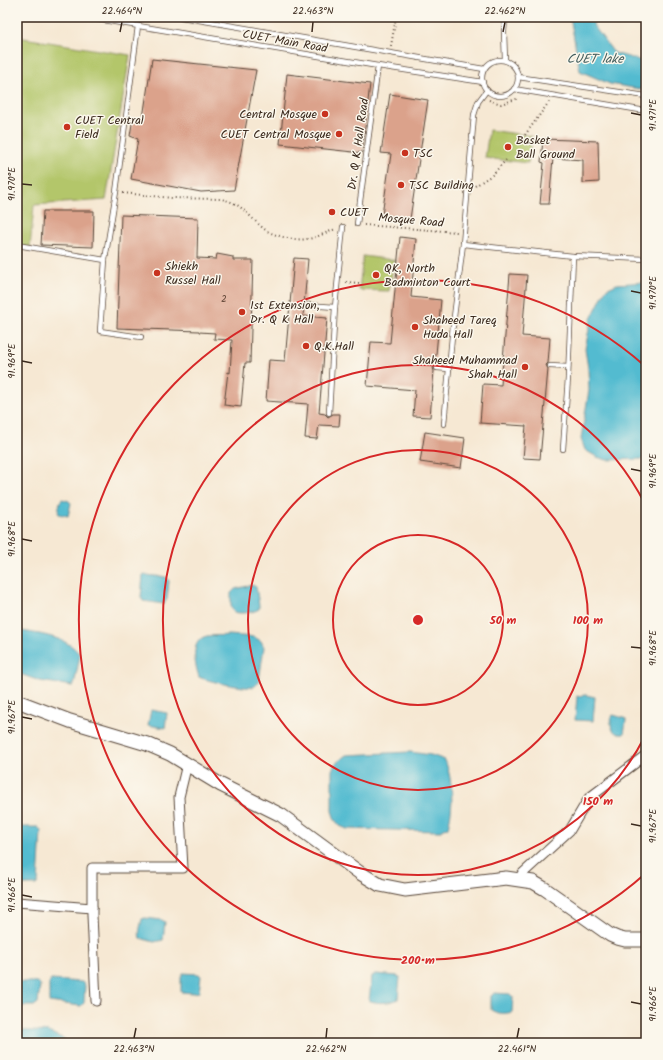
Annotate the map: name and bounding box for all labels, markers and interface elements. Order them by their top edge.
text: 22.464°N [102,3,143,19]
text: 22.463°N [293,3,334,19]
text: 22.462°N [484,3,526,19]
street label: CUET Main Road [241,25,330,58]
water label: CUET lake [567,49,624,70]
street label: Dr. Q K Hall Road [343,96,374,191]
text: 91.971°E [645,98,661,131]
place label: Central Mosque [239,105,318,124]
marker: Central Mosque [320,109,330,119]
place label: CUET Central Field [75,111,144,144]
marker: CUET Central Field [62,122,72,132]
place label: CUET Central Mosque [221,125,332,144]
marker: CUET Central Mosque [334,129,344,139]
place label: Basket Ball Ground [516,131,576,164]
marker: Basket Ball Ground [503,142,513,152]
place label: TSC [413,144,433,163]
marker: TSC [400,148,410,158]
text: 91.970°E [4,166,20,201]
place label: TSC Building [409,176,474,195]
marker: TSC Building [396,180,406,190]
place label: CUET [340,203,369,222]
marker: CUET [327,207,337,217]
street label: Mosque Road [377,208,446,233]
place label: Shiekh Russel Hall [165,257,221,290]
place label: QK, North Badminton Court [384,259,471,292]
marker: Shiekh Russel Hall [152,268,162,278]
marker: QK, North Badminton Court [371,270,381,280]
text: 91.970°E [645,275,661,310]
house number: 2 [221,291,227,307]
place label: 1st Extension, Dr. Q K Hall [250,296,320,329]
marker: 1st Extension, Dr. Q K Hall [237,307,247,317]
place label: Shaheed Tareq Huda Hall [423,311,497,344]
marker: Shaheed Tareq Huda Hall [410,322,420,332]
place label: Q.K.Hall [314,337,354,356]
marker: Q.K.Hall [301,341,311,351]
text: 91.969°E [4,342,20,378]
place label: Shaheed Muhammad Shah Hall [413,351,518,384]
marker: Shaheed Muhammad Shah Hall [520,362,530,372]
text: 91.969°E [645,452,661,488]
text: 91.968°E [4,520,20,557]
text: 50 m [489,611,517,630]
text: 100 m [573,611,603,630]
centre of rings [411,613,425,627]
text: 91.968°E [645,629,661,666]
text: 91.967°E [4,699,20,734]
text: 150 m [583,792,613,811]
text: 91.967°E [645,808,661,843]
text: 91.966°E [4,876,20,913]
text: 200 m [401,951,435,970]
text: 91.966°E [645,985,661,1022]
text: 22.463°N [114,1041,155,1057]
text: 22.462°N [305,1041,347,1057]
text: 22.461°N [498,1041,536,1057]

